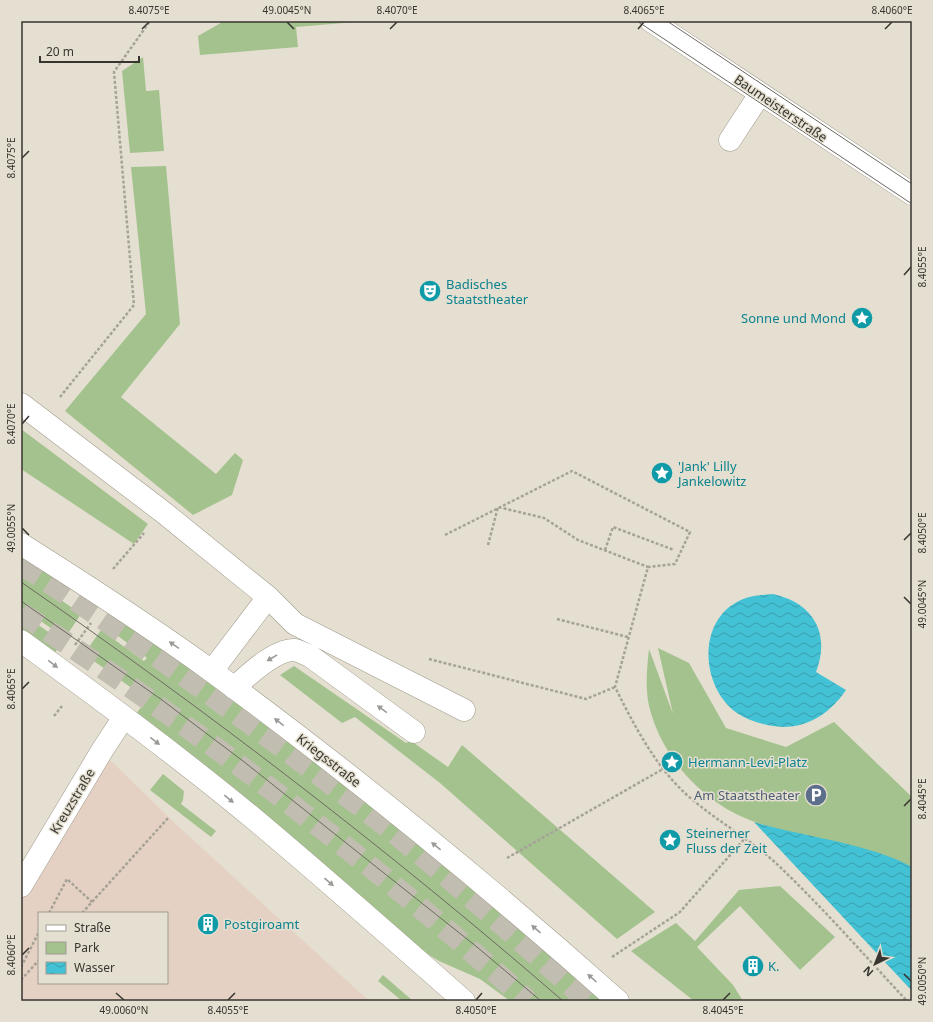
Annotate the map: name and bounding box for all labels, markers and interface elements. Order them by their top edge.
text: 8.4075°E [128,3,170,17]
text: 49.0045°N [263,3,311,17]
text: 8.4070°E [376,3,418,17]
text: 8.4065°E [623,3,665,17]
text: 8.4060°E [871,3,913,17]
scale bar [40,38,139,64]
text: 20 m [46,43,74,60]
street label: Baumeisterstraße [731,70,831,146]
text: 8.4075°E [4,137,18,179]
text: 8.4055°E [915,246,929,288]
place label: Badisches Staatstheater [446,275,529,308]
theatre icon: Badisches Staatstheater [417,278,443,304]
place icon: Sonne und Mond [849,305,875,331]
place label: Sonne und Mond [741,309,846,327]
text: 8.4070°E [4,403,18,445]
place label: 'Jank' Lilly Jankelowitz [676,457,746,490]
place icon: 'Jank' Lilly Jankelowitz [649,460,675,486]
text: 49.0055°N [4,504,18,552]
text: 8.4050°E [915,512,929,554]
text: 49.0045°N [915,580,929,628]
one-way arrow [169,641,179,649]
one-way arrow [267,654,277,662]
one-way arrow [47,660,58,669]
text: 8.4065°E [4,668,18,710]
one-way arrow [377,705,387,713]
one-way arrow [273,717,284,726]
street label: Kriegsstraße [293,729,365,791]
one-way arrow [149,737,160,745]
place icon: Hermann-Levi-Platz [659,749,685,775]
place label: Hermann-Levi-Platz [688,753,807,771]
street label: Kreuzstraße [45,765,99,837]
text: 8.4045°E [915,778,929,820]
parking icon: Am Staatstheater [803,782,829,808]
place label: Am Staatstheater [694,786,801,804]
one-way arrow [223,794,234,803]
place label: Steinerner Fluss der Zeit [686,824,767,857]
place icon: Steinerner Fluss der Zeit [657,827,683,853]
one-way arrow [431,841,442,850]
one-way arrow [324,877,333,886]
building icon: Postgiroamt [195,911,221,937]
legend [38,912,168,984]
place label: Postgiroamt [224,915,299,933]
text: Straße [74,919,111,936]
one-way arrow [531,924,542,933]
text: 8.4060°E [4,934,18,976]
text: Park [74,939,100,956]
north arrow [855,944,895,984]
building icon: K. [740,953,766,979]
place label: K. [768,957,780,975]
text: 49.0050°N [915,957,929,1005]
text: Wasser [74,959,115,976]
text: N [859,963,876,980]
one-way arrow [587,973,597,982]
text: 49.0060°N [100,1003,148,1017]
text: 8.4055°E [207,1003,249,1017]
text: 8.4050°E [455,1003,497,1017]
text: 8.4045°E [702,1003,744,1017]

